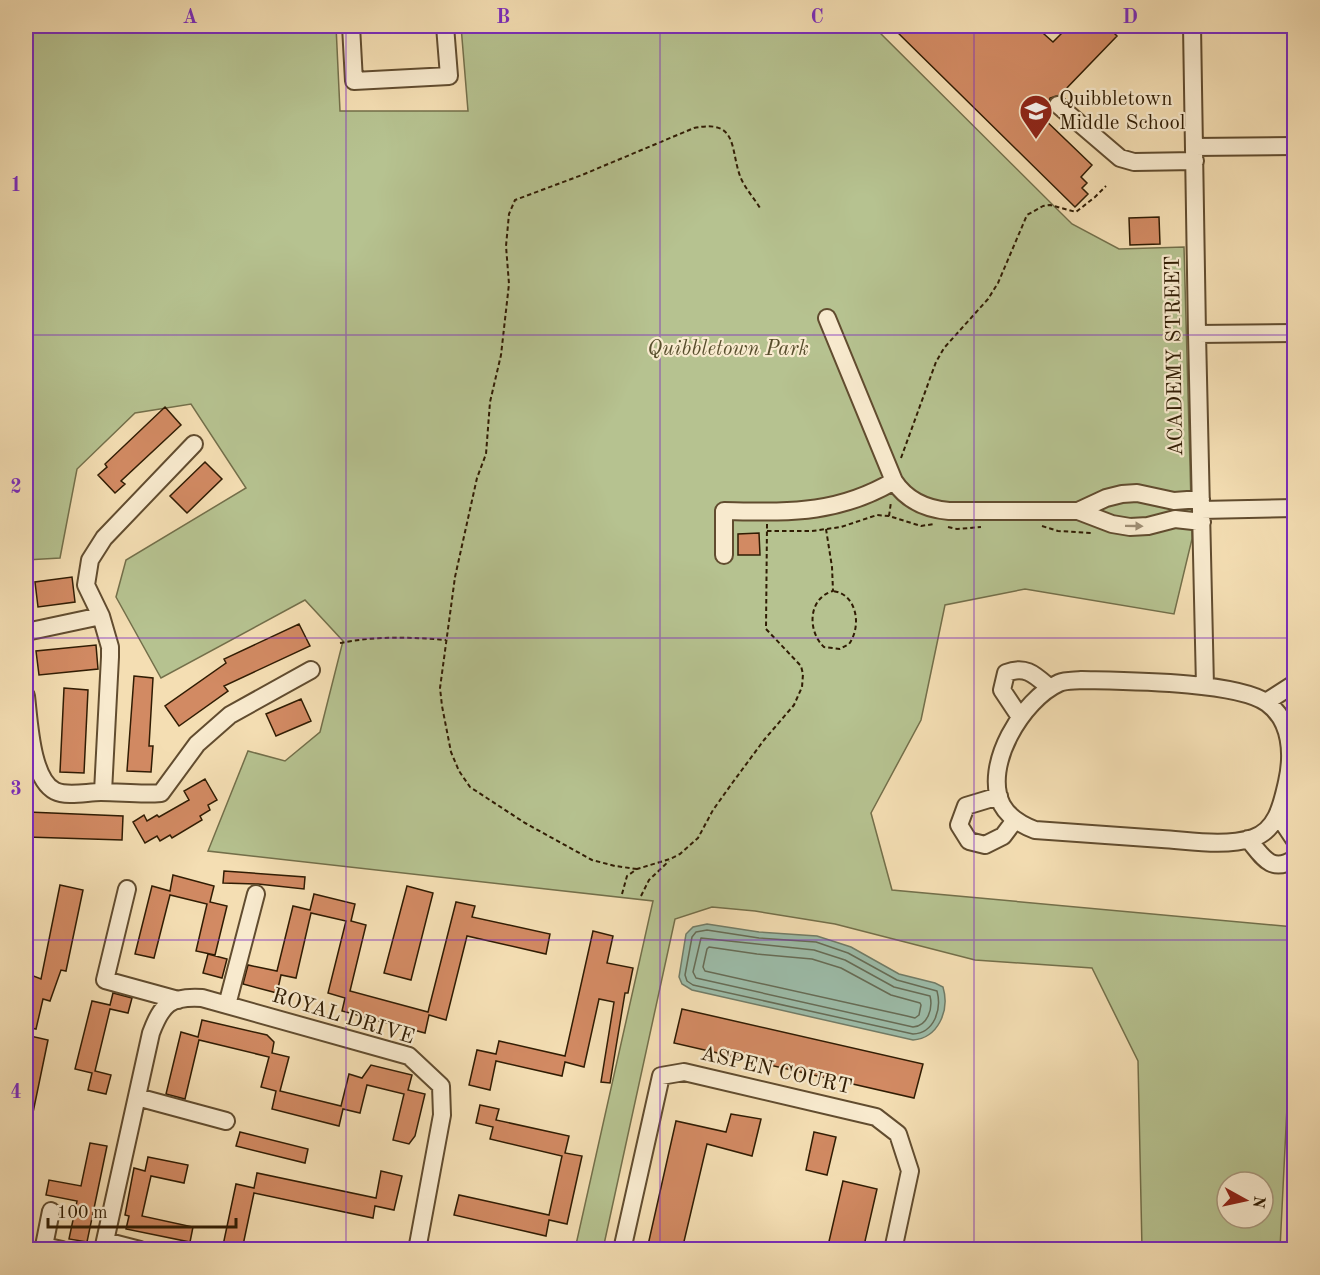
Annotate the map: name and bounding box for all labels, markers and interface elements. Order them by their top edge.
text: A [182,8,198,28]
text: B [496,8,510,28]
text: C [810,8,824,28]
text: D [1122,8,1138,28]
place label: Quibbletown Middle School [1059,89,1186,134]
school or university icon: Quibbletown Middle School [1018,93,1054,140]
text: 1 [10,176,22,196]
street label: ACADEMY STREET [1163,255,1187,457]
park label: Quibbletown Park [647,339,809,360]
text: 2 [10,478,22,498]
one-way arrow [1124,521,1143,531]
text: 3 [10,780,22,800]
street label: ROYAL DRIVE [269,985,417,1049]
street label: ASPEN COURT [698,1043,854,1099]
text: 4 [10,1083,22,1103]
north arrow [1215,1170,1275,1230]
scale bar [48,1191,236,1229]
text: N [1249,1195,1267,1210]
text: 100 m [57,1204,108,1222]

